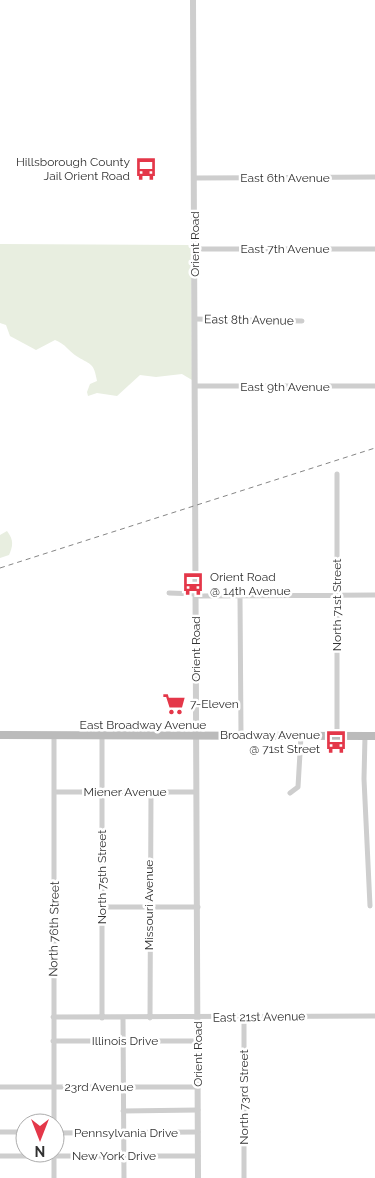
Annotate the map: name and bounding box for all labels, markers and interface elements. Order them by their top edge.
place label: Hillsborough County Jail Orient Road [16,155,130,183]
bus stop icon: Hillsborough County Jail Orient Road [133,156,159,182]
street label: East 6th Avenue [240,171,330,185]
street label: Orient Road [188,211,202,277]
street label: East 7th Avenue [241,242,329,256]
street label: East 8th Avenue [204,312,294,328]
street label: East 9th Avenue [240,380,330,394]
street label: North 71st Street [330,559,344,651]
place label: Orient Road @ 14th Avenue [210,570,291,598]
bus stop icon: Orient Road @ 14th Avenue [180,571,206,597]
street label: Orient Road [189,616,203,682]
supermarket icon: 7-Eleven [161,691,187,717]
place label: 7-Eleven [190,697,239,711]
street label: East Broadway Avenue [80,718,206,732]
place label: Broadway Avenue @ 71st Street [220,728,320,756]
bus stop icon: Broadway Avenue @ 71st Street [323,729,349,755]
street label: Miener Avenue [84,785,166,799]
street label: North 75th Street [95,830,109,924]
street label: Missouri Avenue [142,860,156,950]
street label: North 76th Street [46,881,62,977]
street label: East 21st Avenue [213,1009,305,1025]
street label: Orient Road [191,1021,205,1087]
street label: Illinois Drive [92,1034,158,1048]
street label: North 73rd Street [237,1049,251,1145]
street label: 23rd Avenue [65,1080,133,1094]
north arrow [15,1113,65,1163]
street label: Pennsylvania Drive [74,1126,178,1140]
text: N [35,1143,45,1159]
street label: New York Drive [72,1149,156,1163]

